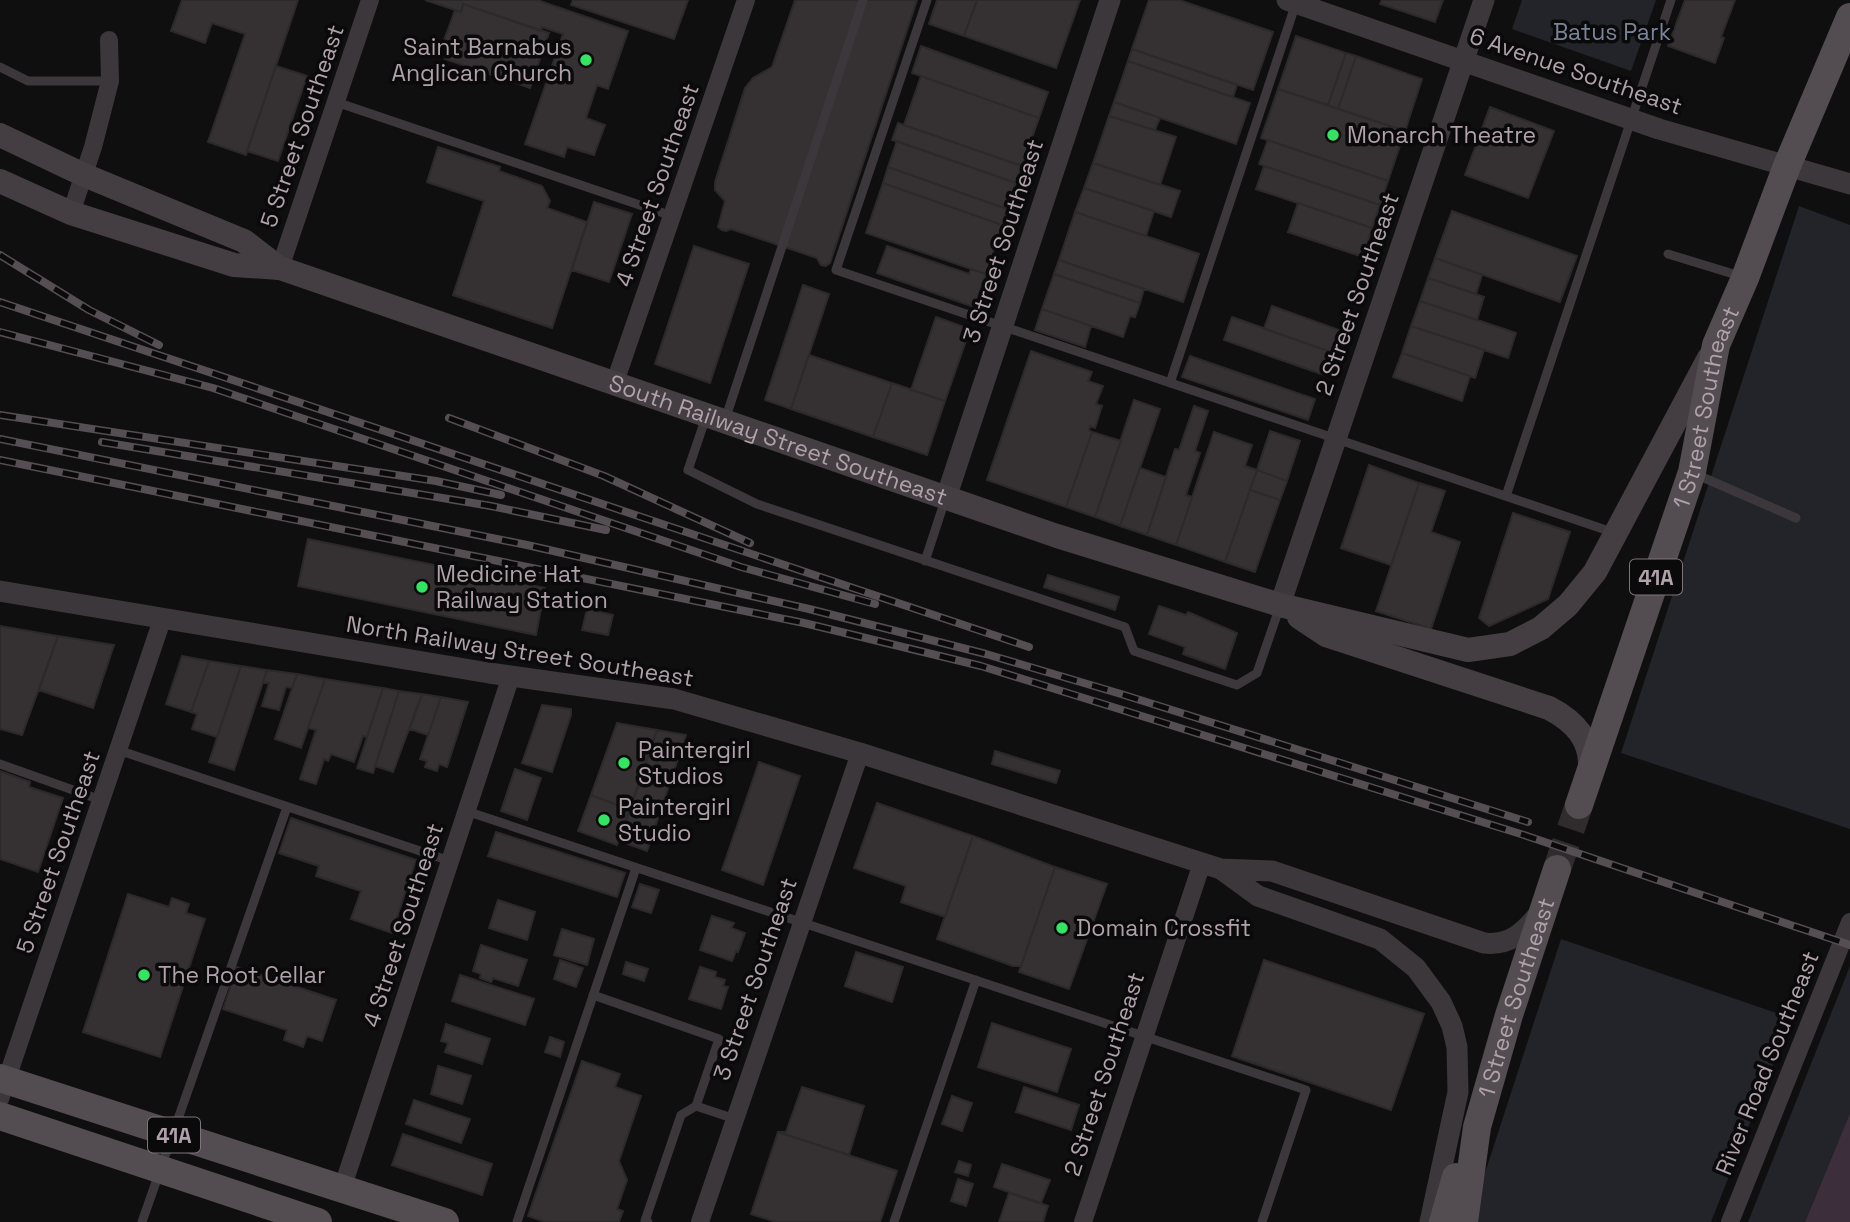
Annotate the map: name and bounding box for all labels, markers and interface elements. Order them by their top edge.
park label: Batus Park [1553,17,1671,47]
street label: 5 Street Southeast [253,21,351,231]
street label: 6 Avenue Southeast [1466,21,1686,121]
place label: Saint Barnabus Anglican Church [392,32,572,88]
marker: Saint Barnabus Anglican Church [578,52,594,68]
street label: 4 Street Southeast [608,80,706,290]
place label: Monarch Theatre [1347,120,1536,150]
marker: Monarch Theatre [1325,127,1341,143]
street label: 3 Street Southeast [956,135,1050,347]
street label: 2 Street Southeast [1308,189,1406,399]
street label: 1 Street Southeast [1666,301,1746,513]
street label: South Railway Street Southeast [605,368,951,512]
place label: Medicine Hat Railway Station [436,559,608,615]
road number: 41A [1630,560,1682,594]
marker: Medicine Hat Railway Station [414,579,430,595]
street label: North Railway Street Southeast [344,609,696,693]
place label: Paintergirl Studios [638,735,751,791]
street label: 5 Street Southeast [9,747,107,957]
marker: Paintergirl Studios [616,755,632,771]
place label: Paintergirl Studio [618,792,731,848]
marker: Paintergirl Studio [596,812,612,828]
street label: 4 Street Southeast [356,819,450,1031]
street label: 3 Street Southeast [706,874,804,1084]
street label: 1 Street Southeast [1471,894,1562,1101]
place label: Domain Crossfit [1076,913,1251,943]
marker: Domain Crossfit [1054,920,1070,936]
street label: River Road Southeast [1708,947,1826,1179]
place label: The Root Cellar [158,960,326,990]
marker: The Root Cellar [136,967,152,983]
street label: 2 Street Southeast [1057,968,1151,1180]
road number: 41A [148,1118,200,1152]

